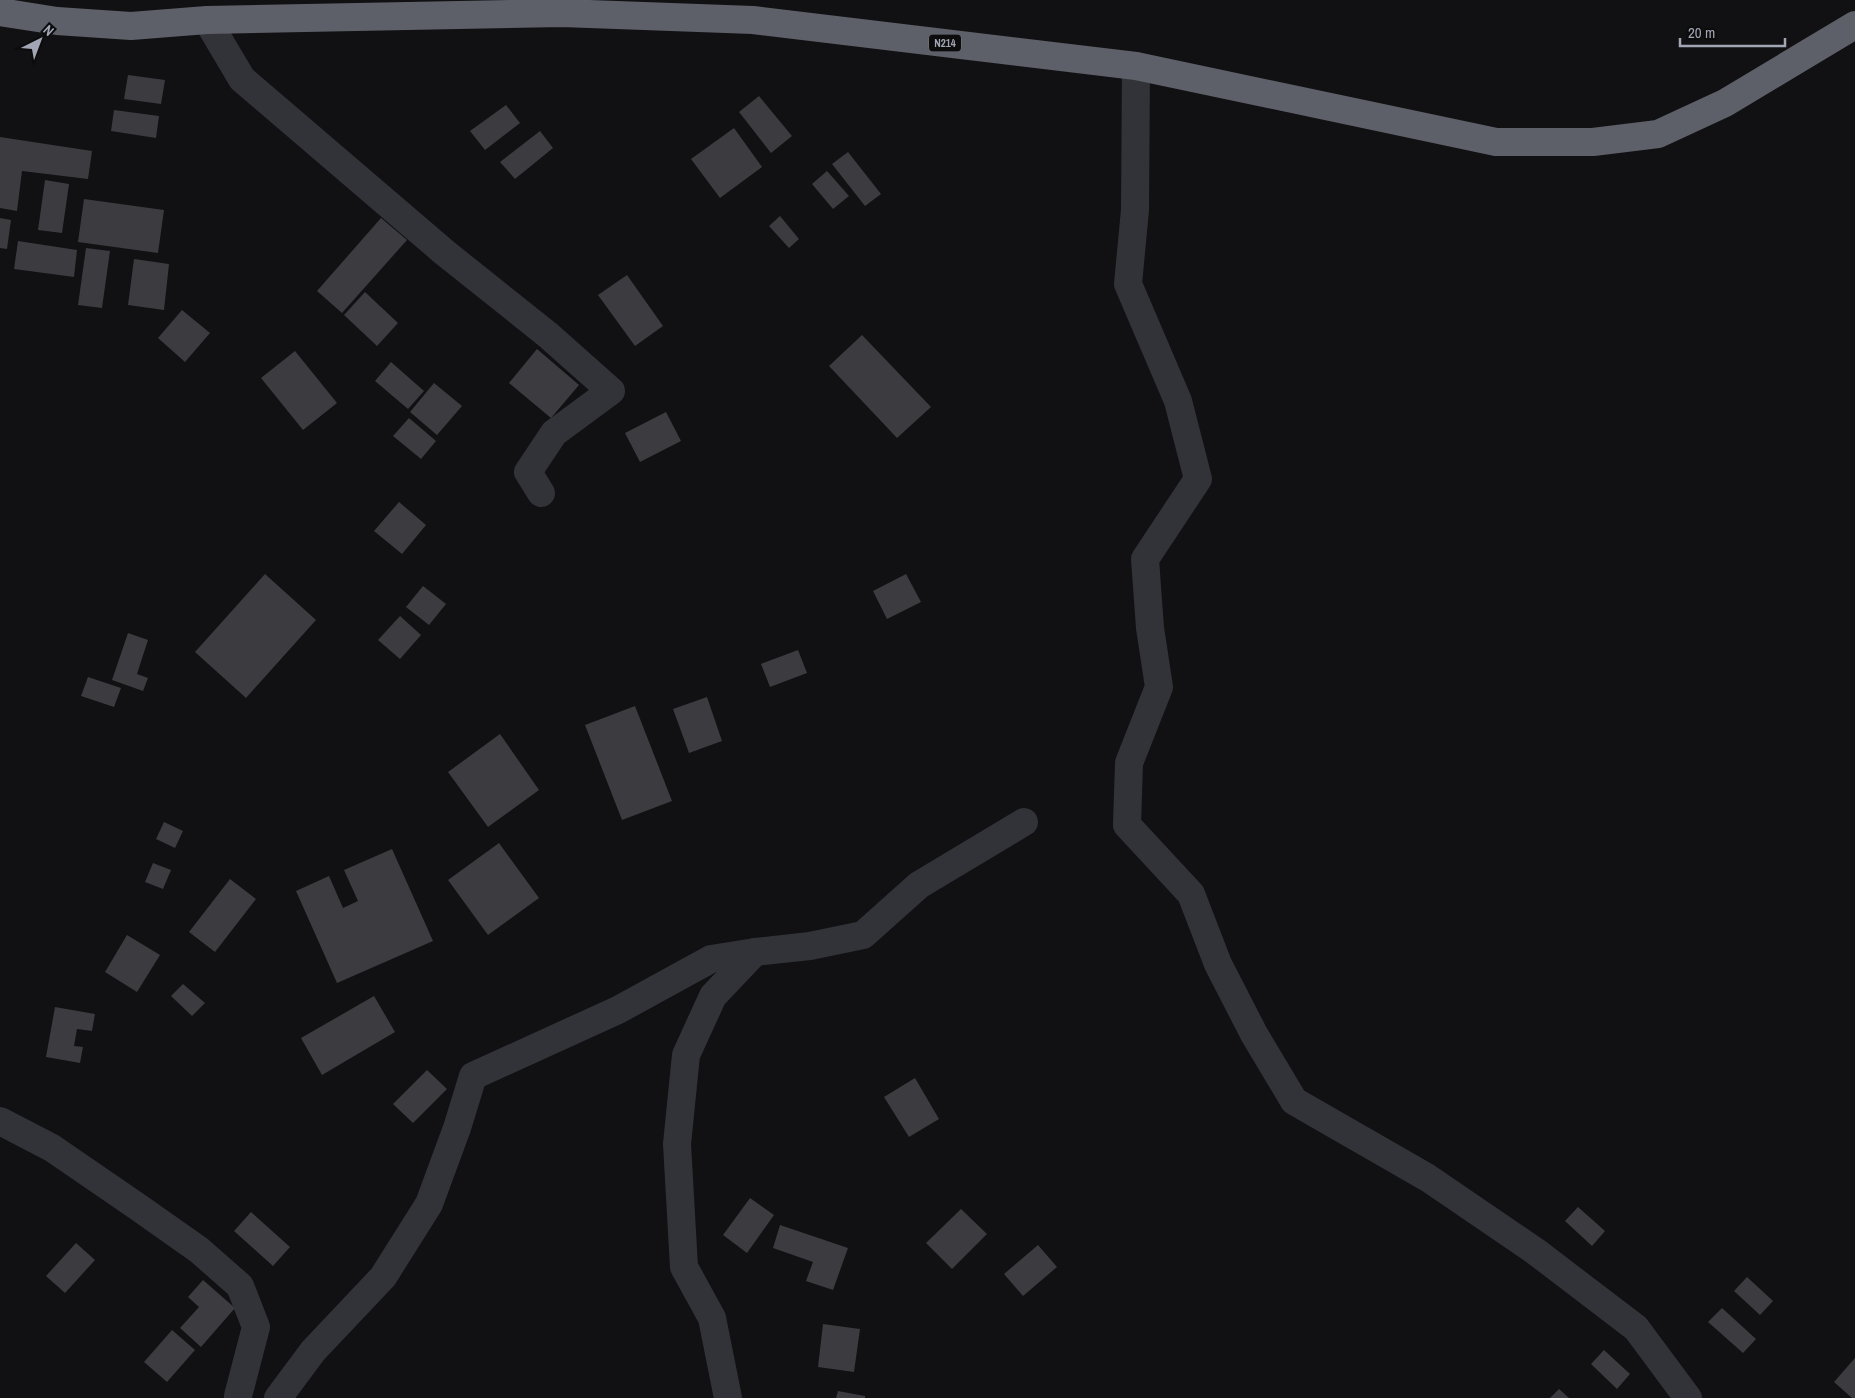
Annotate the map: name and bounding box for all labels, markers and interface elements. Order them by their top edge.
north arrow [15,15,65,65]
scale bar [1680,15,1785,47]
text: N [40,21,58,40]
text: 20 m [1688,22,1715,43]
road number: N214 [929,34,961,52]

